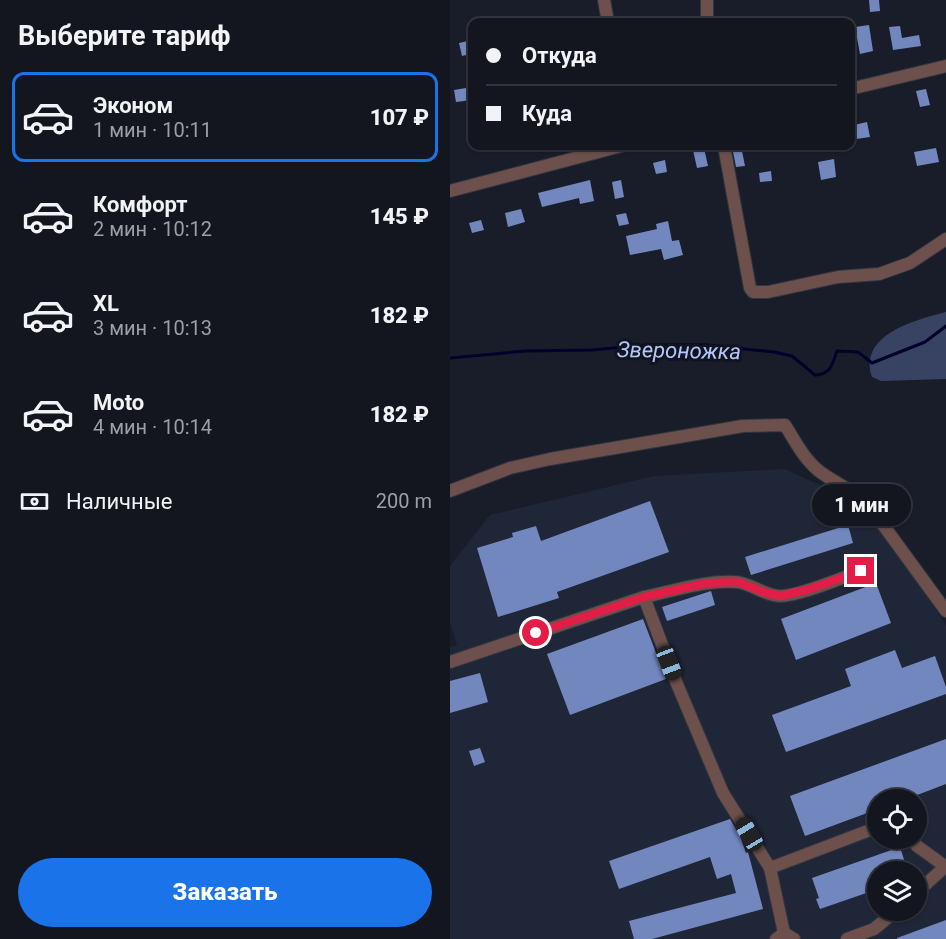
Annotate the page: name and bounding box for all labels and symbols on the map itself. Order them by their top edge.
water label: Звероножка [617,337,741,364]
callout: 1 мин [812,484,910,526]
route end [847,557,874,584]
route start [522,619,549,646]
car [654,643,684,683]
car [732,814,766,854]

